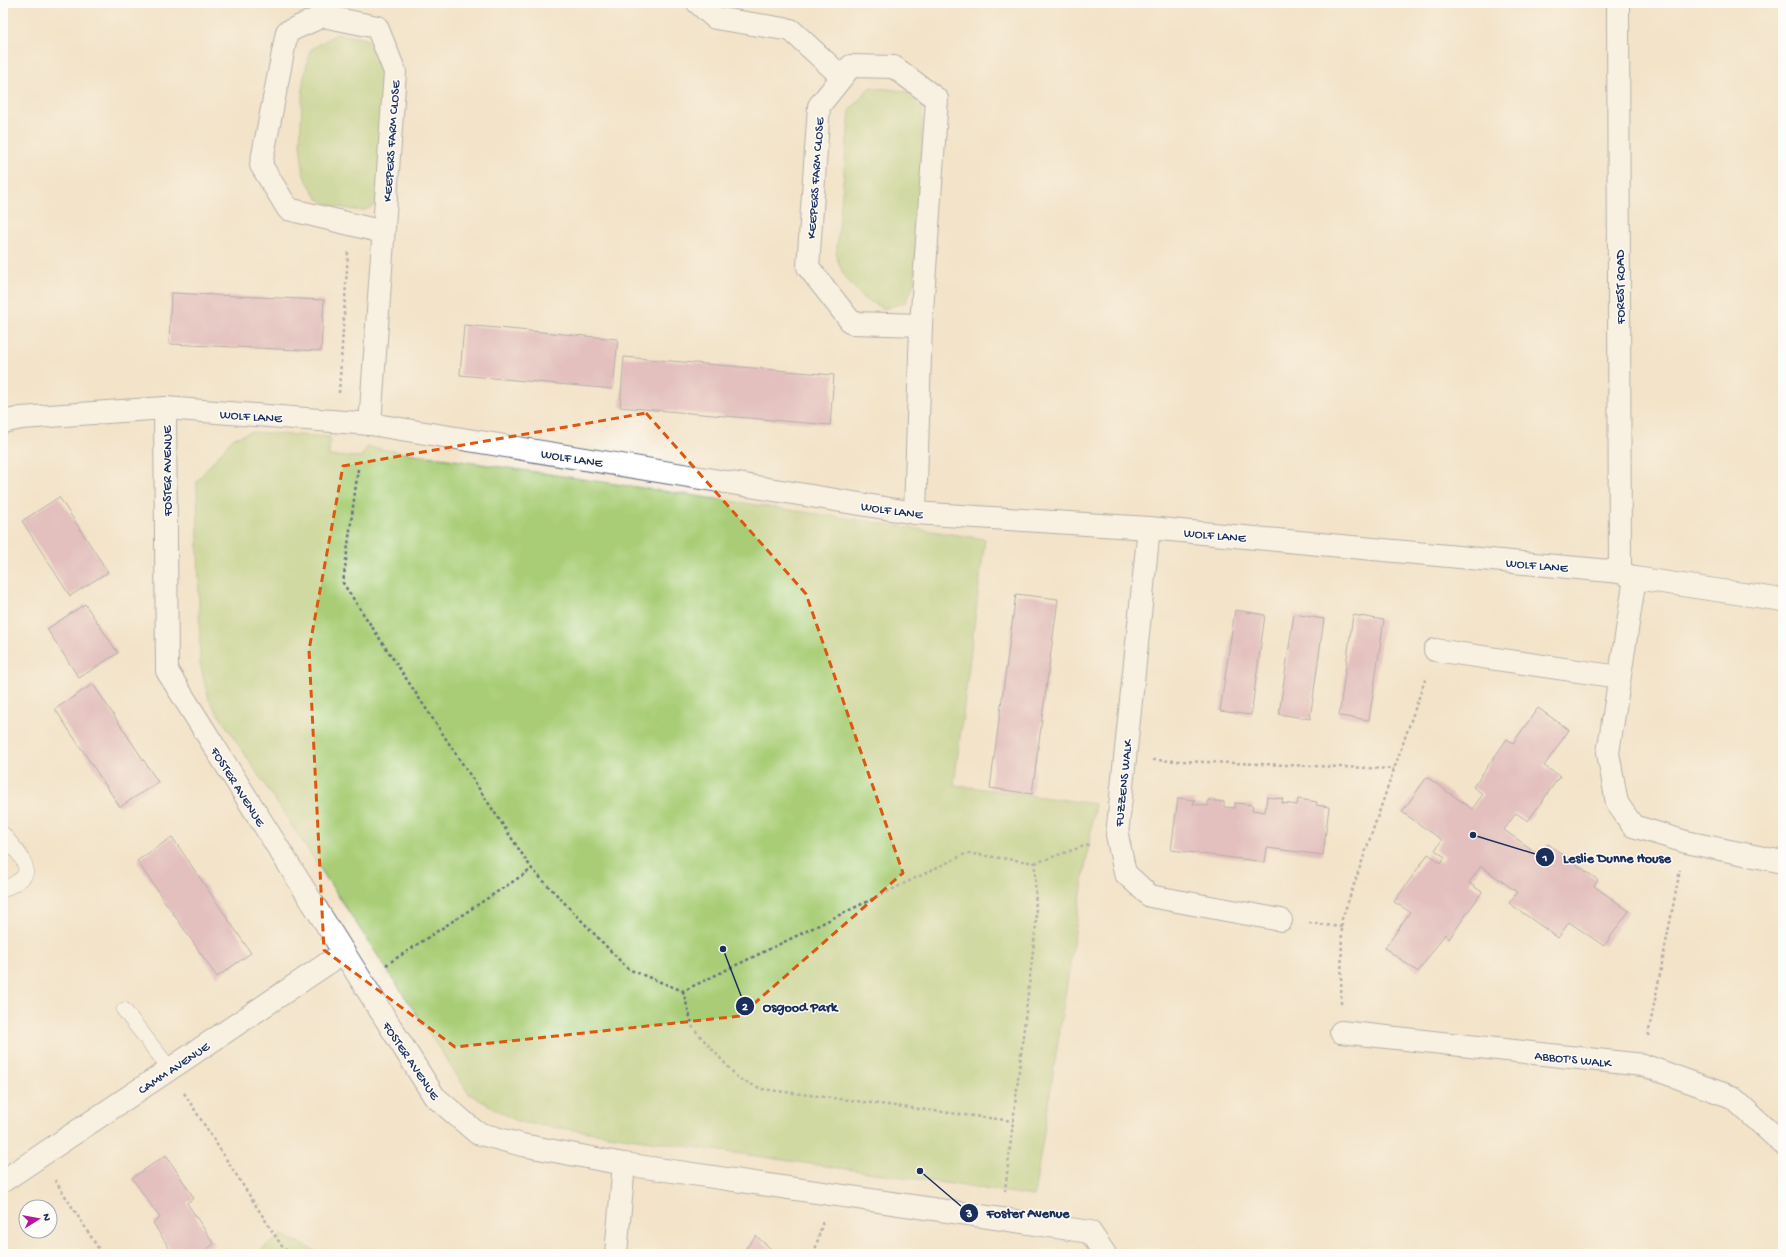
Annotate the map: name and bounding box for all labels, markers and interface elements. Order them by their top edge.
street label: KEEPERS FARM CLOSE [381,79,404,202]
street label: KEEPERS FARM CLOSE [805,116,828,239]
street label: FOREST ROAD [1614,249,1629,325]
street label: WOLF LANE [219,408,283,427]
street label: FOSTER AVENUE [161,425,176,517]
street label: WOLF LANE [540,447,604,472]
street label: WOLF LANE [860,500,924,523]
street label: WOLF LANE [1183,526,1247,547]
street label: WOLF LANE [1505,556,1569,577]
street label: FUZZENS WALK [1112,737,1137,828]
street label: FOSTER AVENUE [206,744,268,830]
callout: Leslie Dunne House [1535,844,1679,870]
text: Leslie Dunne House [1563,851,1672,868]
text: 1 [1542,852,1548,866]
callout: Osgood Park [735,993,846,1019]
text: Osgood Park [763,1000,839,1017]
text: 2 [742,1001,748,1015]
street label: FOSTER AVENUE [378,1019,442,1104]
street label: CAMM AVENUE [136,1039,214,1098]
street label: ABBOT'S WALK [1534,1049,1614,1072]
north arrow [18,1199,58,1239]
callout: Foster Avenue [959,1200,1078,1226]
text: Foster Avenue [986,1206,1070,1223]
text: 3 [965,1208,972,1222]
text: N [39,1213,52,1222]

